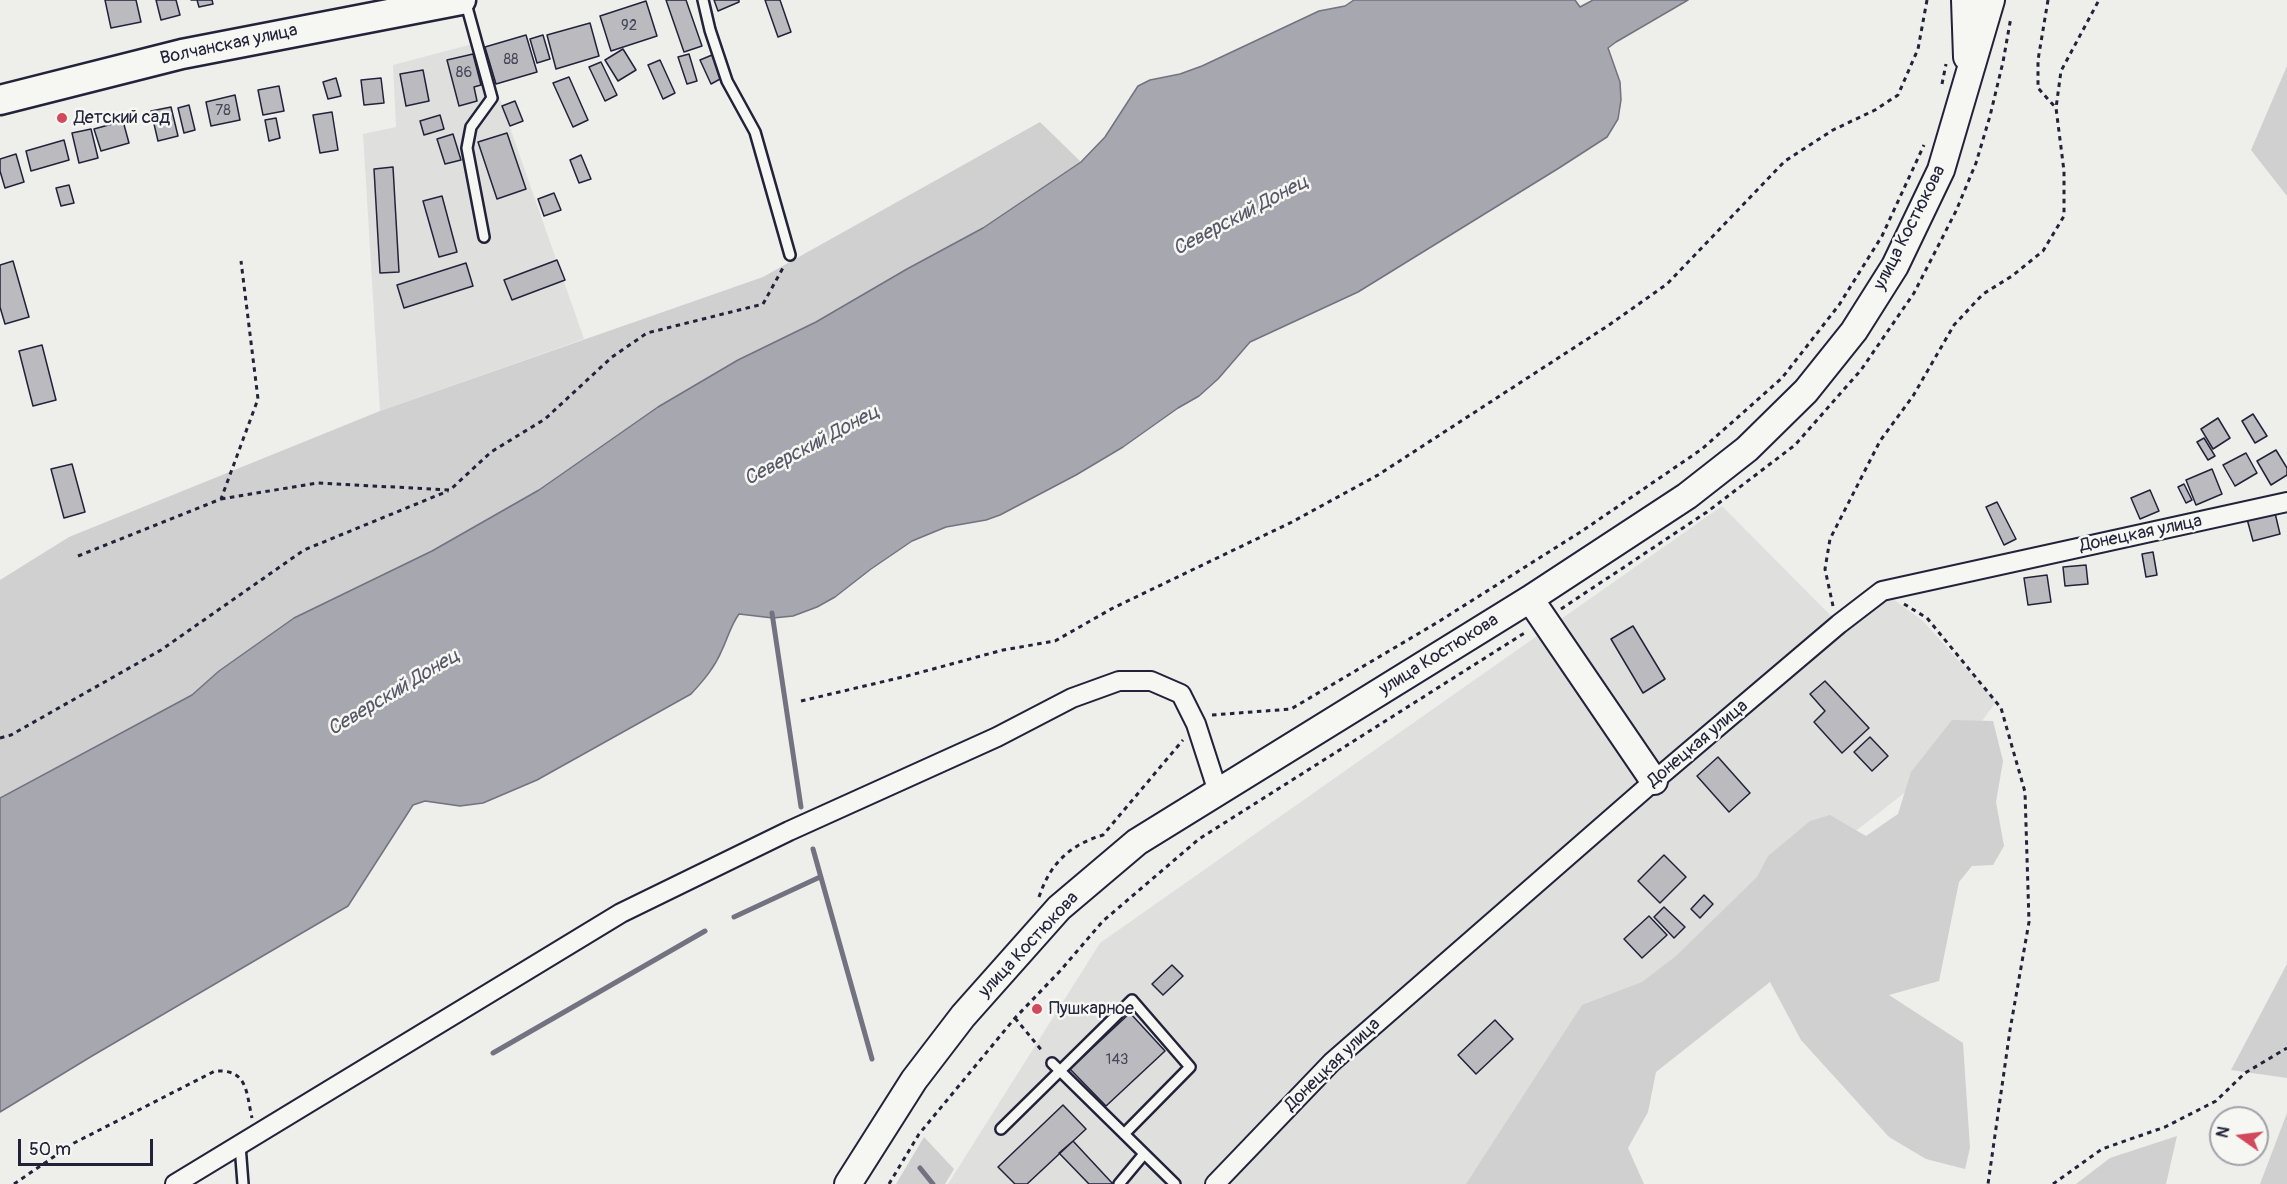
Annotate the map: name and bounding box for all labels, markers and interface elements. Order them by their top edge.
house number: 92 [621,17,637,35]
street label: Волчанская улица [158,20,300,70]
house number: 88 [503,51,519,69]
house number: 86 [456,64,472,82]
house number: 78 [215,102,231,120]
place label: Детский сад [74,107,170,129]
marker: Детский сад [55,111,69,125]
street label: улица Костюкова [1869,162,1951,294]
water label: Северский Донец [1169,170,1313,262]
water label: Северский Донец [740,400,884,492]
street label: Донецкая улица [2078,510,2204,558]
street label: улица Костюкова [1375,610,1503,700]
water label: Северский Донец [324,644,464,742]
street label: Донецкая улица [1643,696,1753,792]
street label: улица Костюкова [974,888,1084,1002]
place label: Пушкарное [1049,998,1134,1020]
marker: Пушкарное [1030,1002,1044,1016]
street label: Донецкая улица [1281,1014,1385,1116]
house number: 143 [1106,1051,1128,1069]
north arrow [2209,1106,2269,1166]
text: N [2212,1124,2234,1140]
scale bar [21,1127,156,1165]
text: 50 m [29,1138,71,1161]

